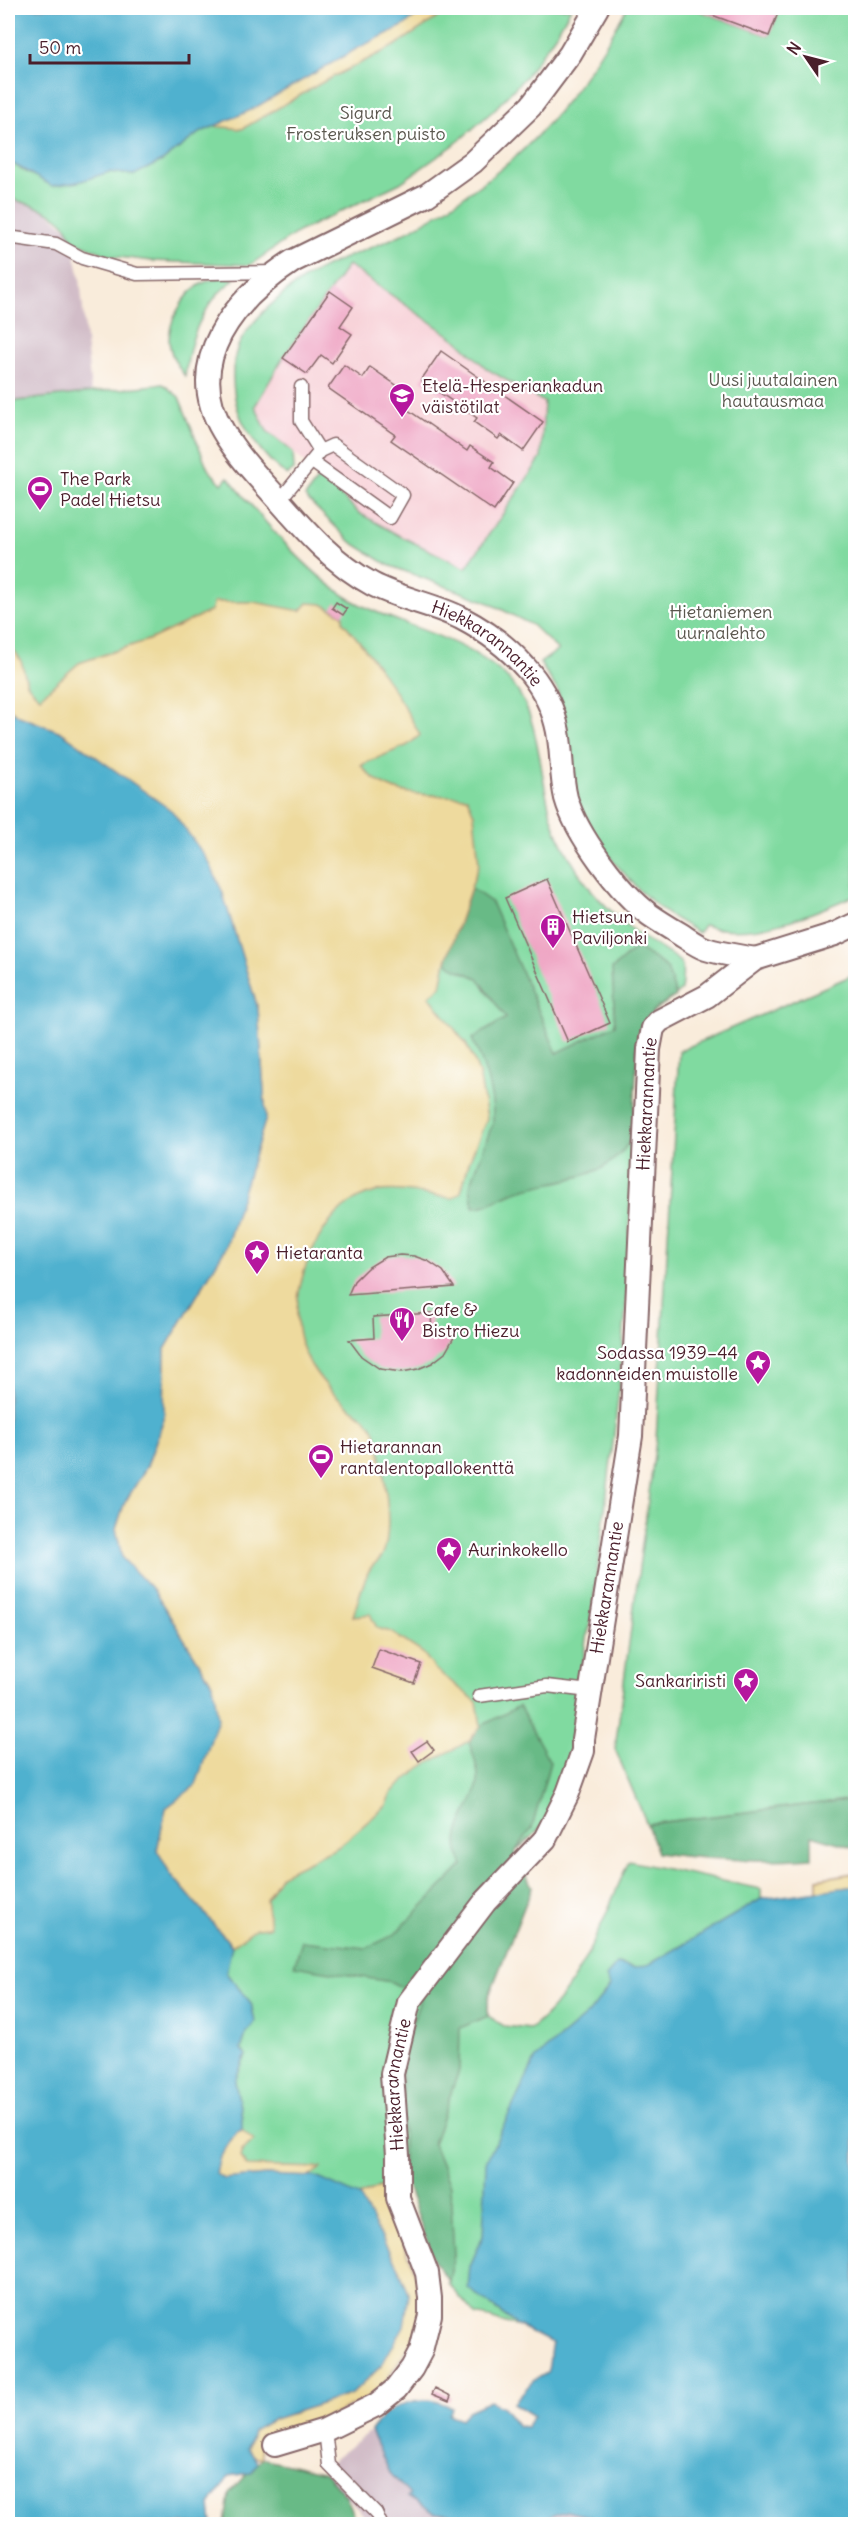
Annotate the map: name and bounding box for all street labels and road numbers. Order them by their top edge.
street label: Hiekkarannantie [429,595,548,691]
street label: Hiekkarannantie [631,1035,662,1171]
street label: Hiekkarannantie [585,1520,628,1656]
street label: Hiekkarannantie [379,2016,416,2152]

